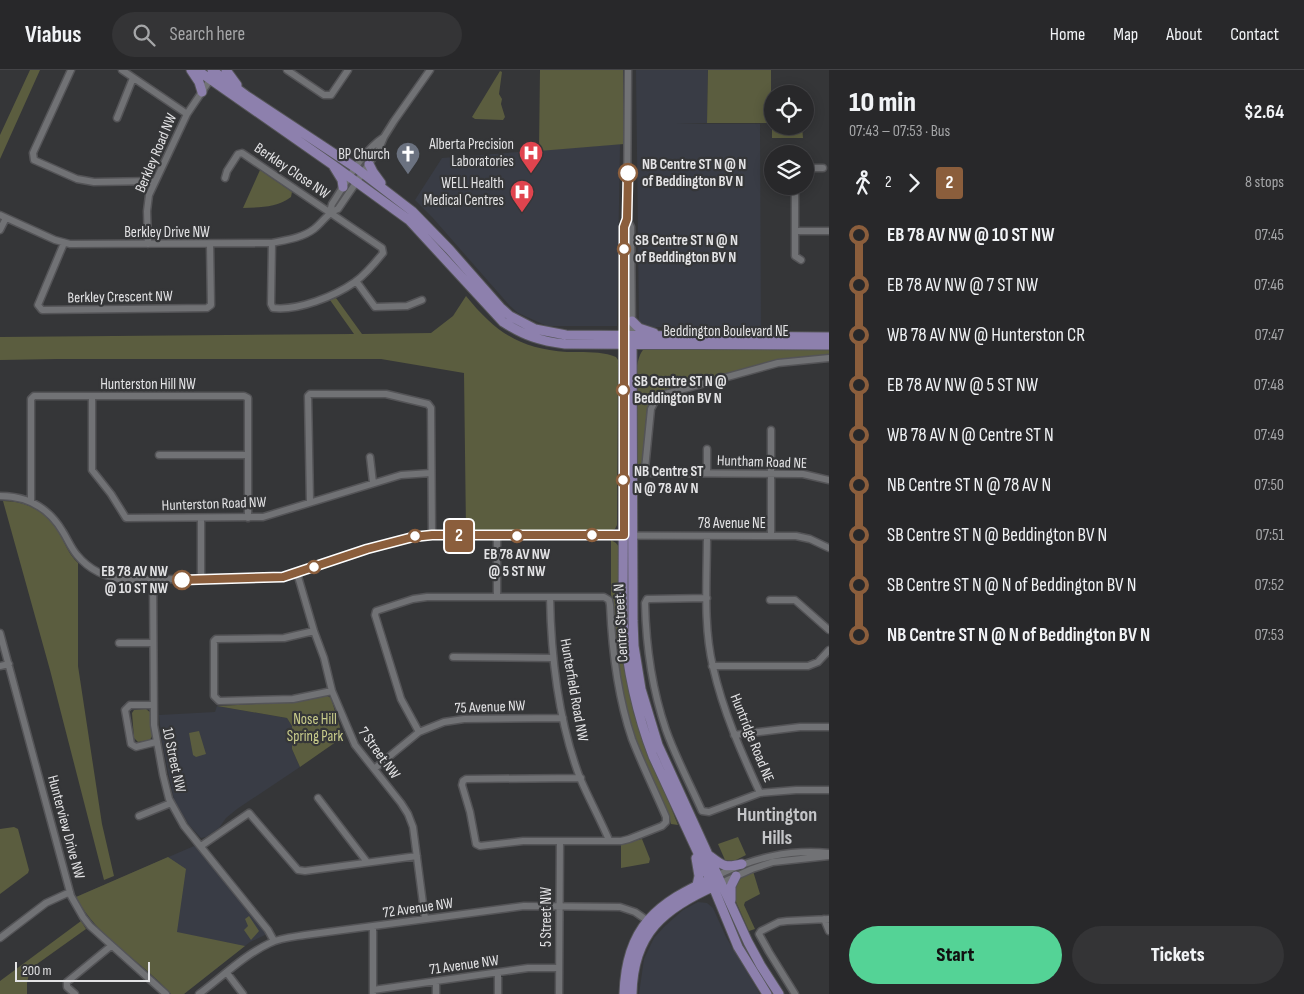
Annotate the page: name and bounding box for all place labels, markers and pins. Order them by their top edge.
place label: Alberta Precision Laboratories [428,135,514,171]
hospital icon: Alberta Precision Laboratories [518,140,544,174]
church icon: BP Church [395,141,421,175]
place label: BP Church [338,145,390,164]
place label: NB Centre ST N @ N of Beddington BV N [642,155,746,191]
marker: NB Centre ST N @ N of Beddington BV N [618,163,638,183]
place label: WELL Health Medical Centres [424,174,504,210]
hospital icon: WELL Health Medical Centres [509,179,535,213]
place label: SB Centre ST N @ N of Beddington BV N [635,231,738,267]
marker: SB Centre ST N @ N of Beddington BV N [617,242,631,256]
place label: SB Centre ST N @ Beddington BV N [634,372,727,408]
marker: SB Centre ST N @ Beddington BV N [616,383,630,397]
place label: NB Centre ST N @ 78 AV N [634,462,704,498]
marker: NB Centre ST N @ 78 AV N [616,473,630,487]
unlabelled marker [585,528,599,542]
unlabelled marker [408,529,422,543]
marker: EB 78 AV NW @ 5 ST NW [510,529,524,543]
place label: EB 78 AV NW @ 5 ST NW [484,545,551,581]
unlabelled marker [307,560,321,574]
place label: EB 78 AV NW @ 10 ST NW [101,562,169,598]
marker: EB 78 AV NW @ 10 ST NW [172,570,192,590]

